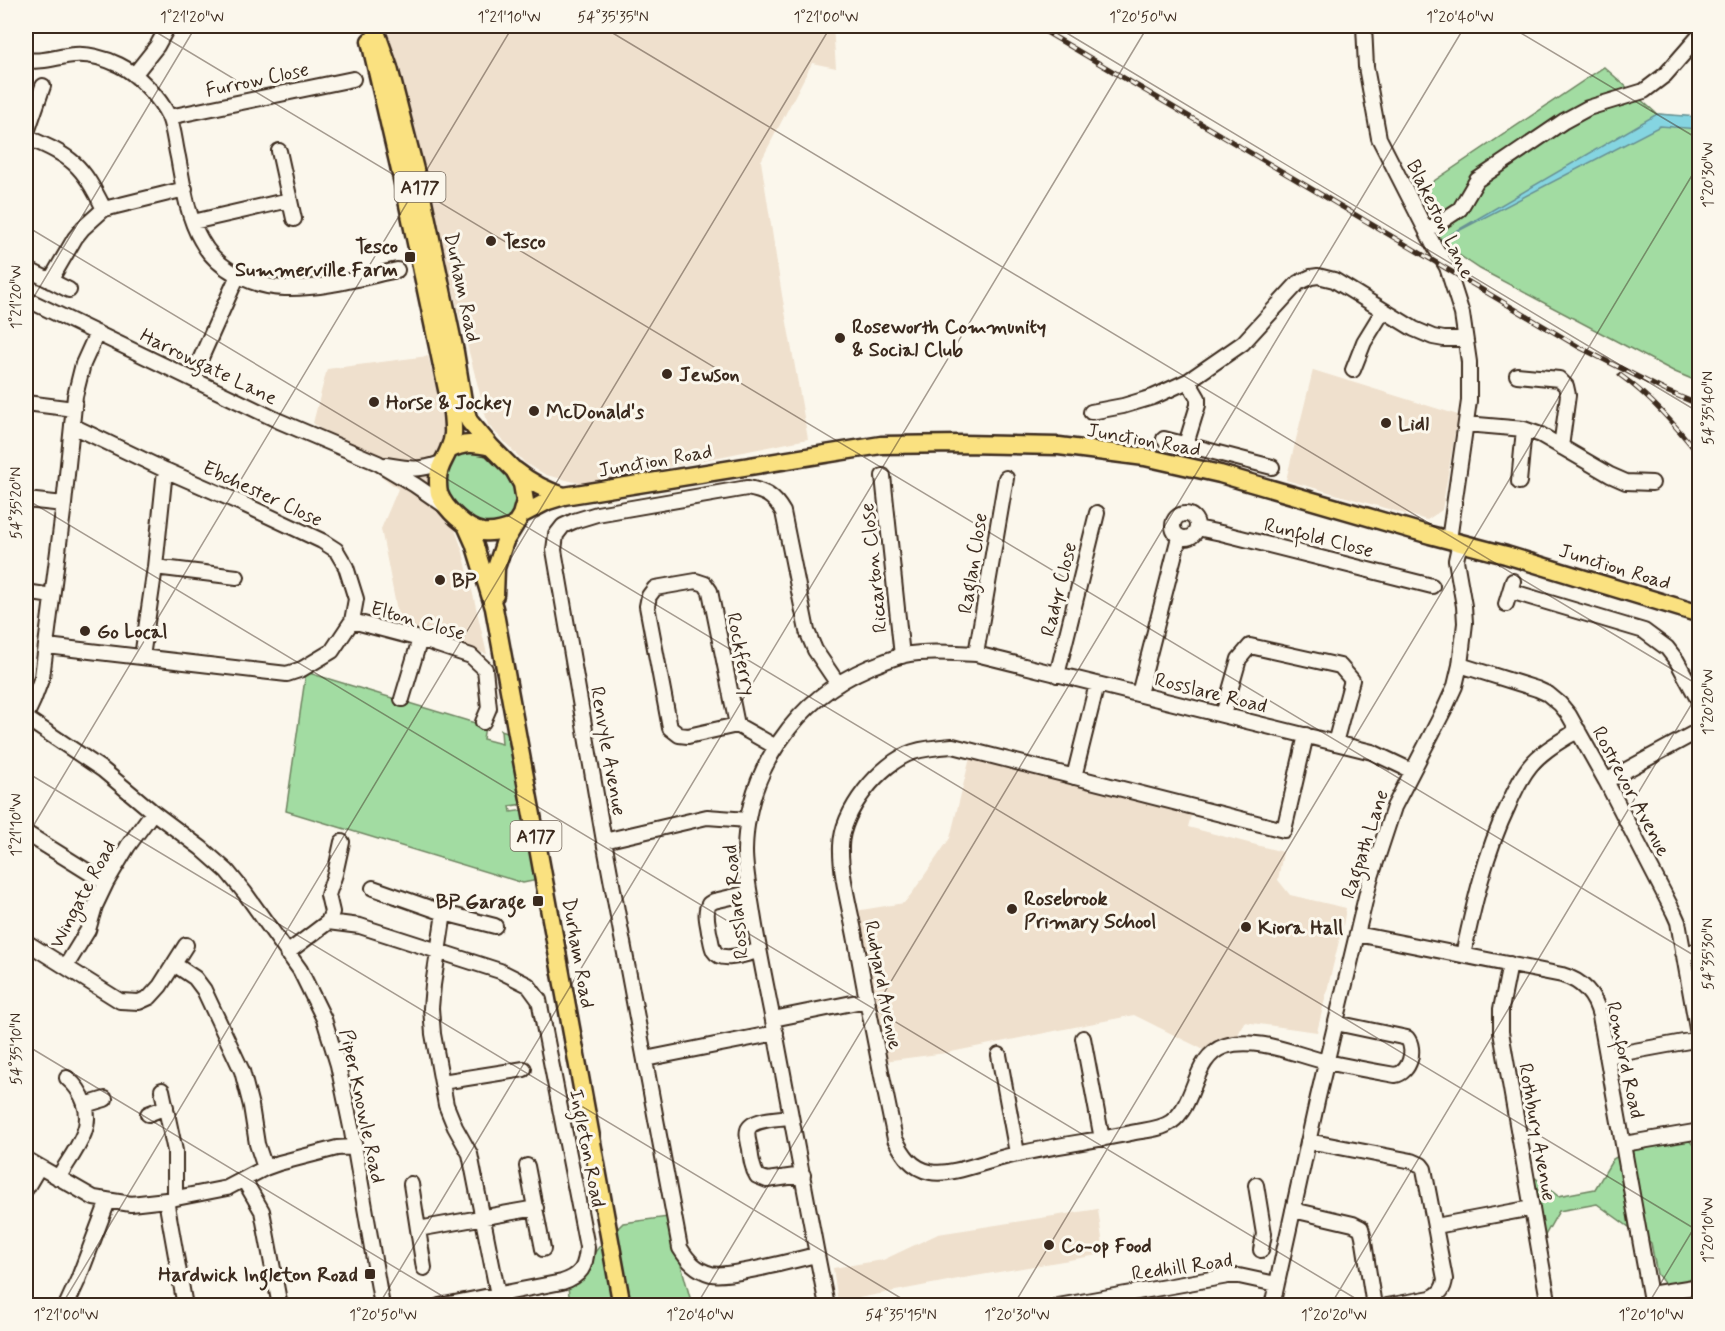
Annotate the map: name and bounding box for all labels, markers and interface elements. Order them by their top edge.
text: 1°21'20"W [160,8,224,28]
text: 1°21'10"W [477,8,541,28]
text: 54°35'35"N [577,8,649,28]
text: 1°21'00"W [794,8,858,28]
text: 1°20'50"W [1109,8,1177,28]
text: 1°20'40"W [1426,8,1494,28]
street label: Furrow Close [203,56,311,105]
text: 1°20'30"W [1699,142,1719,208]
street label: Blakeston Lane [1399,156,1480,284]
road number: A177 [394,172,446,202]
place label: Tesco [503,229,546,256]
street label: Durham Road [437,230,486,345]
place label: Tesco Summerville Farm [235,234,398,284]
marker: Tesco [484,234,498,248]
marker: Tesco Summerville Farm [403,250,417,264]
text: 1°21'20"W [7,265,27,329]
place label: Roseworth Community & Social Club [852,314,1046,364]
street label: Harrowgate Lane [134,322,282,414]
marker: Roseworth Community & Social Club [833,331,847,345]
place label: Jewson [679,362,740,389]
marker: Jewson [660,367,674,381]
text: 54°35'40"N [1699,371,1719,445]
place label: Horse & Jockey [386,390,512,417]
marker: Horse & Jockey [367,395,381,409]
place label: McDonald's [546,399,644,426]
marker: McDonald's [527,404,541,418]
place label: Lidl [1398,411,1429,438]
marker: Lidl [1379,416,1393,430]
street label: Junction Road [1085,417,1203,464]
street label: Junction Road [596,438,714,485]
street label: Ebchester Close [198,455,327,534]
text: 54°35'20"N [7,467,27,539]
street label: Riccarton Close [854,501,895,634]
street label: Raglan Close [952,511,997,616]
street label: Runfold Close [1261,512,1376,567]
street label: Junction Road [1555,538,1674,597]
street label: Radyr Close [1035,539,1084,639]
place label: BP [452,568,477,595]
marker: BP [433,573,447,587]
street label: Elton Close [367,595,468,648]
street label: Rockferry [719,610,762,698]
place label: Go Local [97,619,168,646]
marker: Go Local [78,624,92,638]
street label: Rosslare Road [1152,666,1270,720]
text: 1°20'20"W [1699,669,1719,735]
street label: Renvyle Avenue [583,684,632,818]
street label: Rostrevor Avenue [1585,722,1676,861]
street label: Ragpath Lane [1335,786,1398,903]
text: 1°21'10"W [7,793,27,857]
road number: A177 [510,821,562,851]
street label: Wingate Road [44,836,124,954]
street label: Rosslare Road [717,843,756,960]
place label: Rosebrook Primary School [1024,886,1156,936]
place label: BP Garage [436,889,527,918]
marker: BP Garage [531,894,545,908]
street label: Durham Road [555,896,600,1011]
marker: Rosebrook Primary School [1005,902,1019,916]
place label: Kiora Hall [1258,915,1343,942]
street label: Rudyard Avenue [857,918,908,1052]
text: 54°35'30"N [1699,918,1719,990]
marker: Kiora Hall [1239,920,1253,934]
street label: Romford Road [1597,999,1650,1122]
text: 54°35'10"N [7,1013,27,1085]
street label: Piper Knowle Road [332,1027,391,1186]
street label: Rothbury Avenue [1511,1061,1562,1203]
street label: Ingleton Road [560,1087,611,1210]
text: 1°20'10"W [1699,1197,1719,1263]
place label: Co-op Food [1061,1233,1152,1260]
marker: Co-op Food [1042,1238,1056,1252]
street label: Redhill Road [1130,1247,1234,1288]
place label: Hardwick Ingleton Road [158,1262,358,1291]
marker: Hardwick Ingleton Road [363,1267,377,1281]
text: 1°21'00"W [34,1306,98,1326]
text: 1°20'50"W [349,1306,417,1326]
text: 1°20'40"W [666,1306,734,1326]
text: 54°35'15"N [865,1306,937,1326]
text: 1°20'30"W [984,1306,1050,1326]
text: 1°20'20"W [1301,1306,1367,1326]
text: 1°20'10"W [1618,1306,1684,1326]

